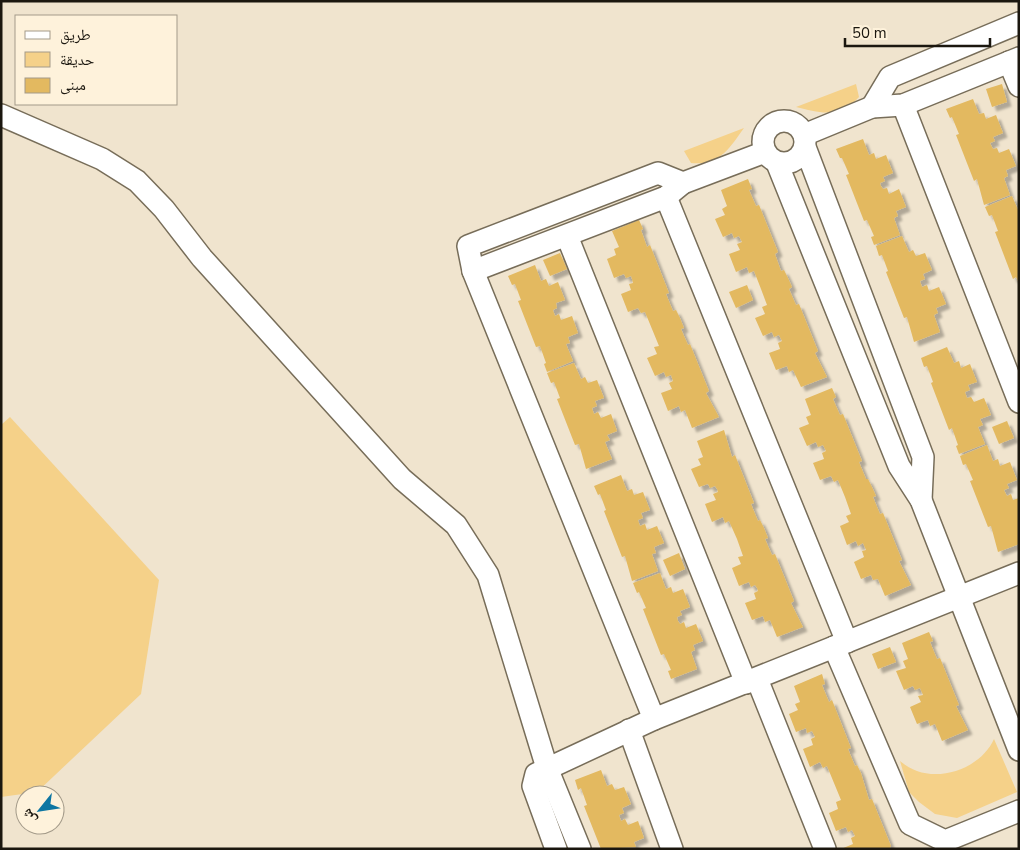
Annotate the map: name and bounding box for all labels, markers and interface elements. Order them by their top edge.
legend [15,15,178,105]
scale bar [845,15,990,47]
text: 50 m [852,23,887,43]
text: طريق [60,25,91,45]
text: حديقة [60,50,95,70]
text: مبنى [60,75,86,95]
north arrow [15,785,65,835]
text: ش [17,805,41,827]

